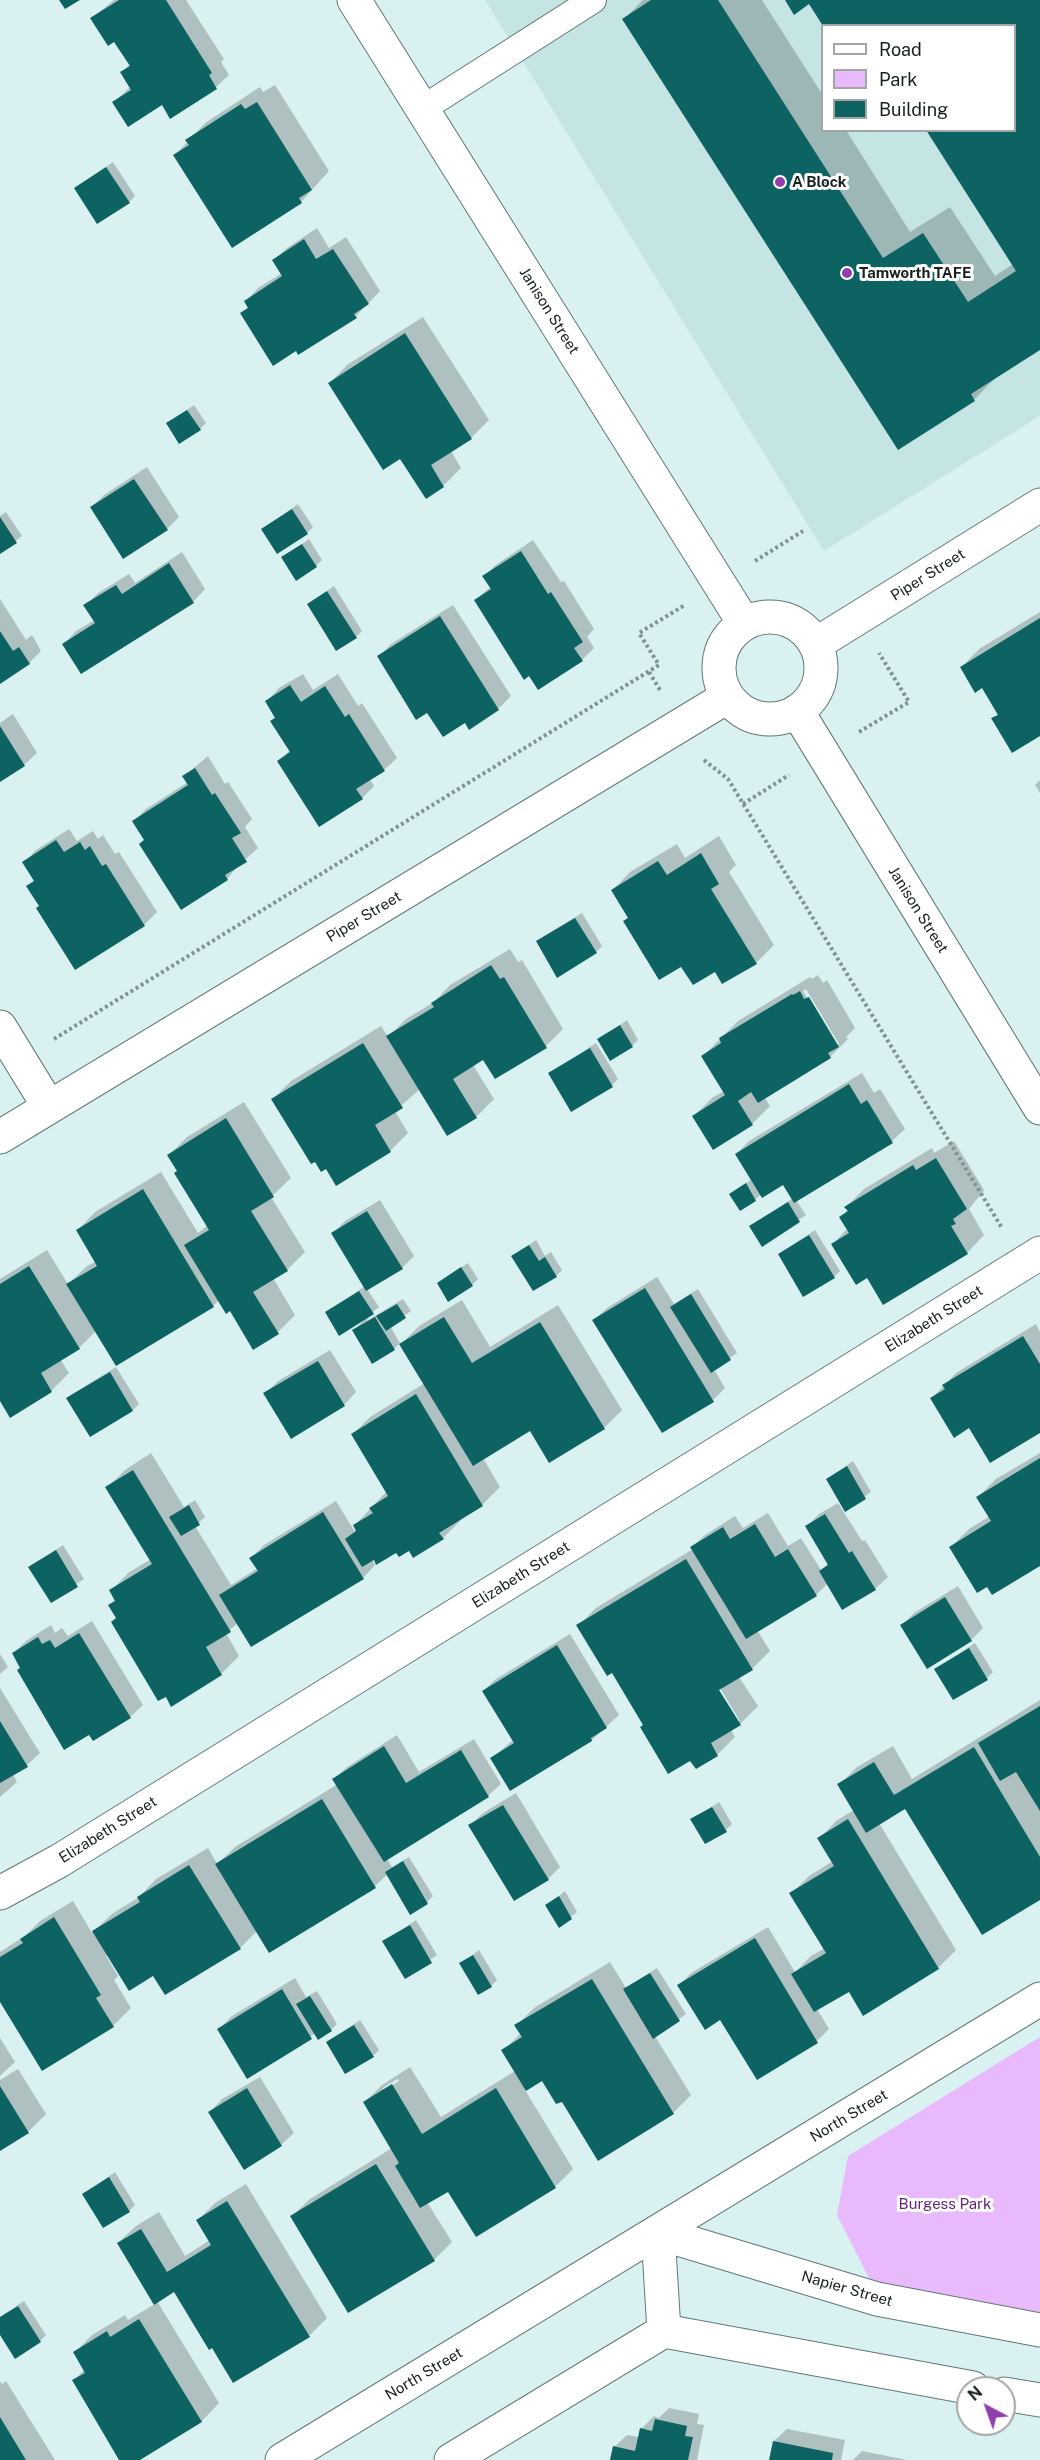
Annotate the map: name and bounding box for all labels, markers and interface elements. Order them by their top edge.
legend [821,24,1016,132]
text: Road [879,39,922,60]
text: Park [879,69,917,90]
text: Building [879,99,948,120]
place label: A Block [792,173,847,191]
marker: A Block [773,175,787,189]
street label: Janison Street [515,264,583,358]
place label: Tamworth TAFE [859,264,971,282]
marker: Tamworth TAFE [840,266,854,280]
street label: Piper Street [888,545,968,605]
street label: Janison Street [884,863,952,957]
street label: Piper Street [323,888,405,946]
street label: Elizabeth Street [882,1282,986,1356]
street label: Elizabeth Street [469,1538,573,1612]
street label: Elizabeth Street [56,1793,160,1867]
street label: North Street [807,2086,891,2146]
park label: Burgess Park [899,2195,991,2213]
street label: Napier Street [799,2267,895,2311]
street label: North Street [382,2344,466,2404]
north arrow [956,2376,1016,2436]
text: N [964,2382,986,2405]

